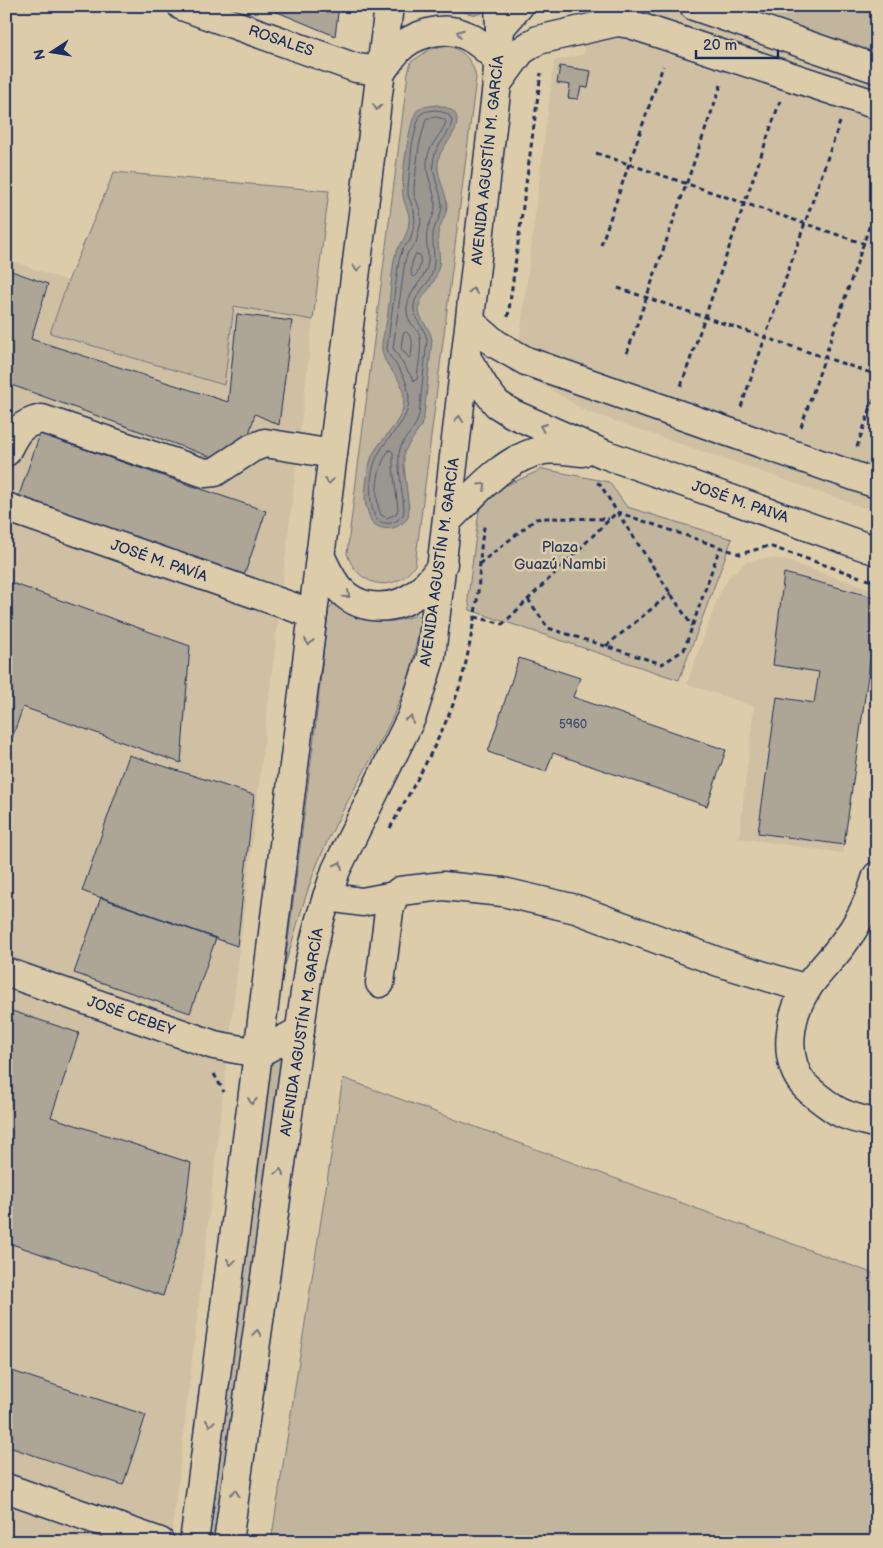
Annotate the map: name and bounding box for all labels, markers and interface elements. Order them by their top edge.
street label: ROSALES [246,21,316,61]
north arrow [28,28,78,78]
scale bar [696,28,778,60]
one-way arrow [456,29,465,39]
text: 20 m [703,36,737,55]
text: N [30,48,49,62]
street label: AVENIDA AGUSTÍN M. GARCÍA [468,53,509,266]
one-way arrow [372,103,383,111]
one-way arrow [352,264,363,272]
one-way arrow [467,286,478,294]
one-way arrow [453,415,464,423]
one-way arrow [539,423,548,434]
street label: AVENIDA AGUSTÍN M. GARCÍA [416,456,464,668]
one-way arrow [325,477,335,486]
street label: JOSÉ M. PAIVA [689,477,792,528]
one-way arrow [477,483,486,492]
street label: JOSÉ M. PAVÍA [108,536,211,587]
park label: Plaza Guazú Nambi [514,538,606,574]
one-way arrow [341,589,350,598]
one-way arrow [304,639,315,647]
one-way arrow [404,715,415,724]
house number: 5960 [559,717,587,732]
one-way arrow [333,861,343,870]
street label: AVENIDA AGUSTÍN M. GARCÍA [276,926,328,1138]
street label: JOSÉ CEBEY [85,992,178,1040]
one-way arrow [248,1097,258,1105]
one-way arrow [274,1167,285,1175]
one-way arrow [226,1258,237,1266]
one-way arrow [252,1328,262,1337]
one-way arrow [205,1419,215,1427]
one-way arrow [229,1489,240,1497]

